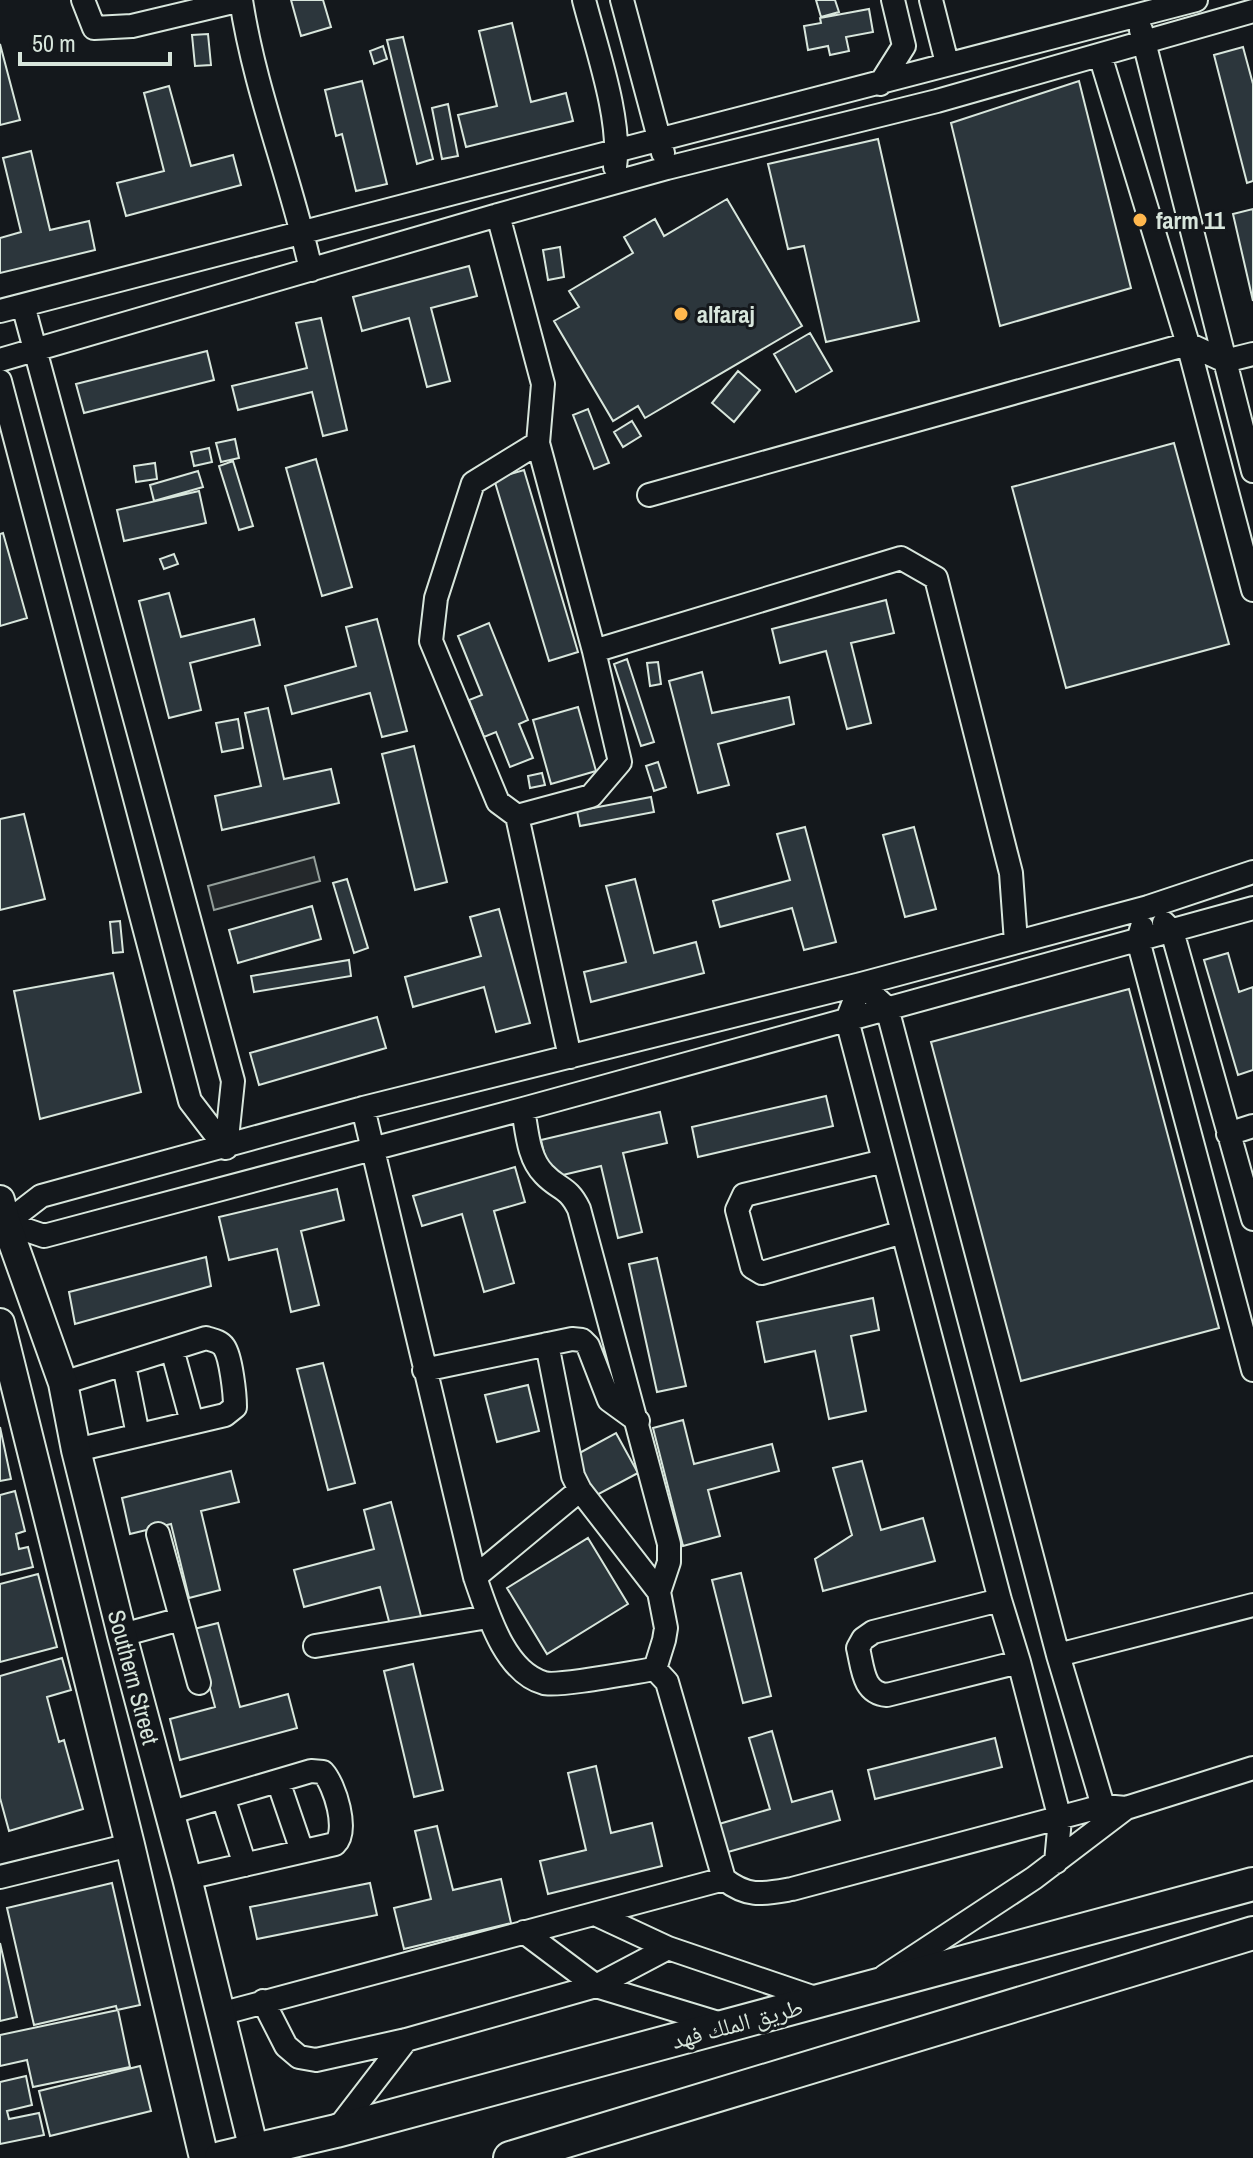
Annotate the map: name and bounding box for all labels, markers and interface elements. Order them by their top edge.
scale bar [20,16,170,66]
text: 50 m [32,27,76,59]
place label: farm 11 [1156,204,1225,236]
marker: farm 11 [1131,211,1149,229]
place label: alfaraj [697,298,755,330]
marker: alfaraj [672,305,690,323]
street label: Southern Street [101,1606,167,1748]
street label: طريق الملك فهد [668,1990,806,2056]

